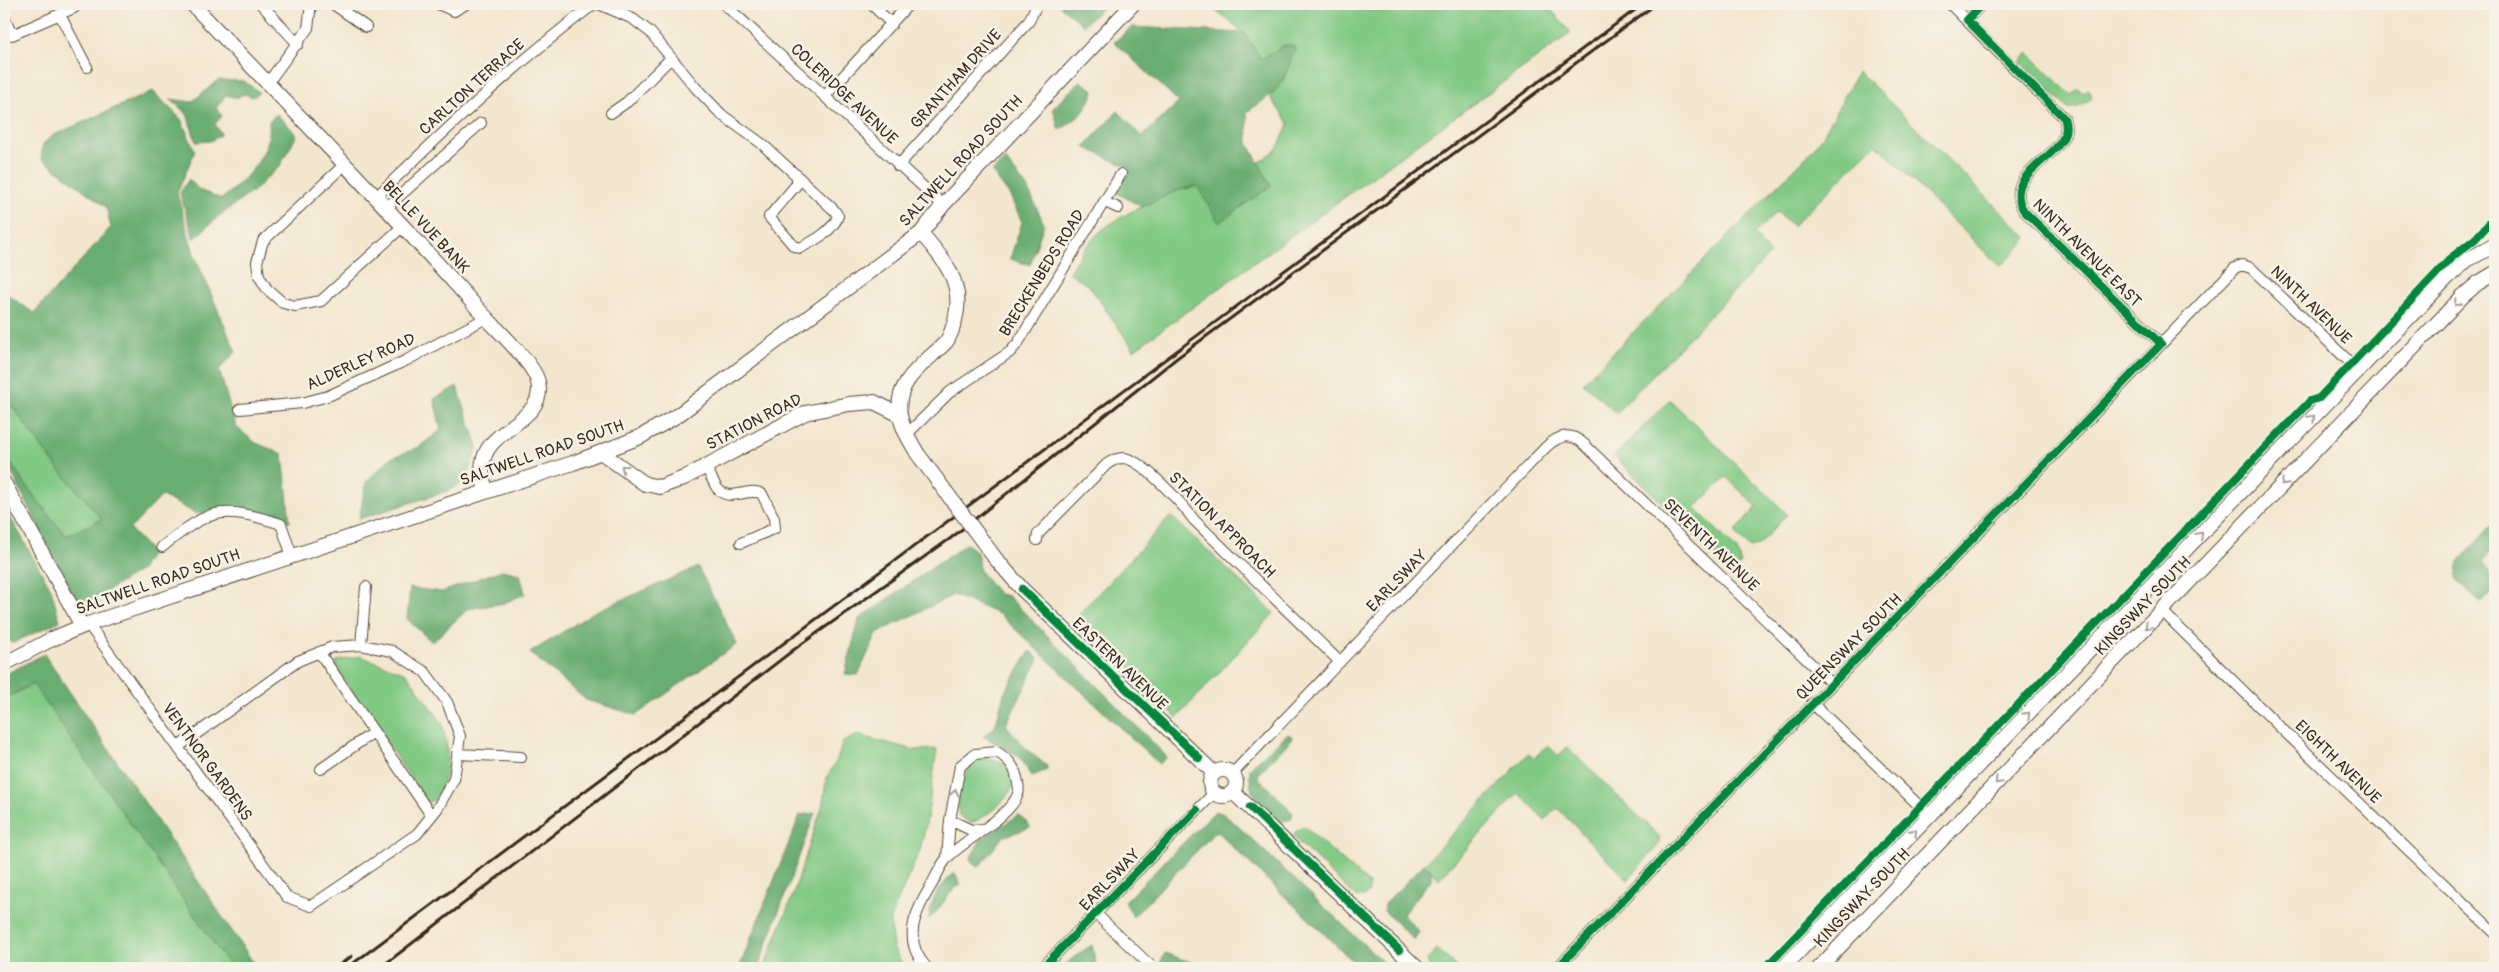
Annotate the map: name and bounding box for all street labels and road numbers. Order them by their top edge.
street label: GRANTHAM DRIVE [906,25,1006,133]
street label: CARLTON TERRACE [415,34,529,140]
street label: COLERIDGE AVENUE [786,39,902,149]
street label: SALTWELL ROAD SOUTH [895,91,1027,231]
street label: BELLE VUE BANK [378,177,474,278]
street label: NINTH AVENUE EAST [2029,195,2146,312]
street label: BRECKENBEDS ROAD [995,206,1089,340]
street label: NINTH AVENUE [2266,261,2356,349]
street label: ALDERLEY ROAD [303,329,419,395]
street label: STATION ROAD [703,389,805,455]
street label: SALTWELL ROAD SOUTH [457,416,627,490]
street label: STATION APPROACH [1165,468,1279,582]
street label: SEVENTH AVENUE [1659,494,1763,596]
street label: SALTWELL ROAD SOUTH [73,545,243,619]
street label: EARLSWAY [1362,546,1432,616]
street label: KINGSWAY SOUTH [2091,552,2195,660]
street label: QUEENSWAY SOUTH [1792,590,1906,704]
street label: EASTERN AVENUE [1068,613,1172,715]
street label: VENTNOR GARDENS [158,699,256,825]
street label: EIGHTH AVENUE [2291,716,2385,808]
street label: KINGSWAY SOUTH [1810,844,1914,952]
street label: EARLSWAY [1075,845,1145,915]

